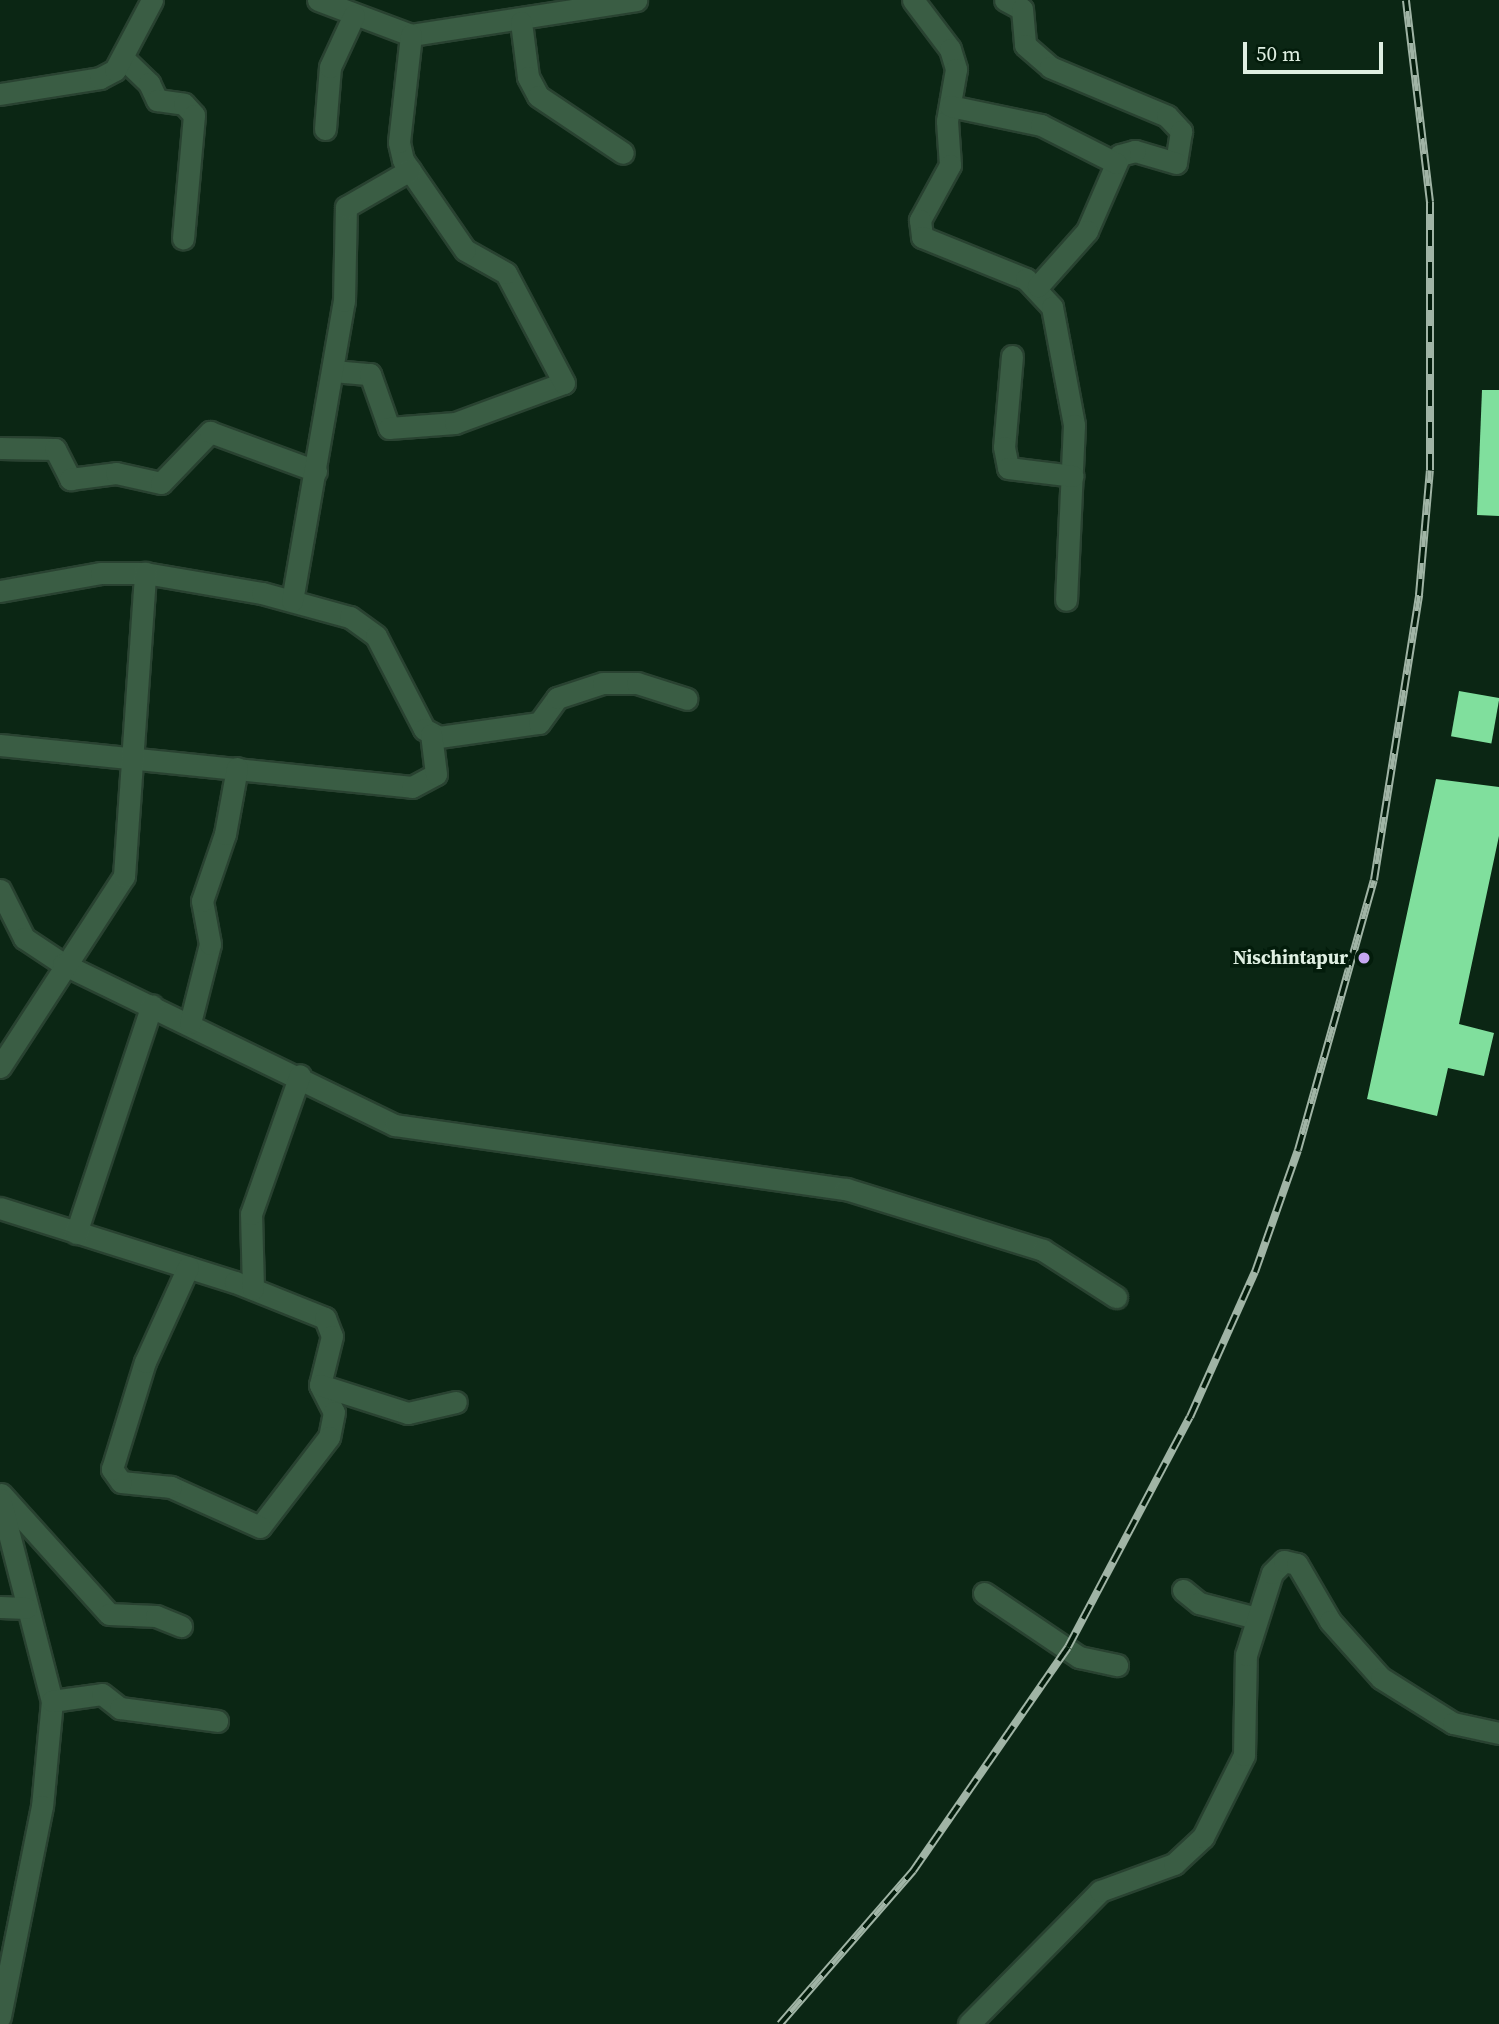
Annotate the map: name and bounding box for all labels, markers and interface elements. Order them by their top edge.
scale bar [1247,28,1387,72]
text: 50 m [1256,39,1301,68]
place label: Nischintapur [1233,947,1348,969]
marker: Nischintapur [1354,948,1374,968]

